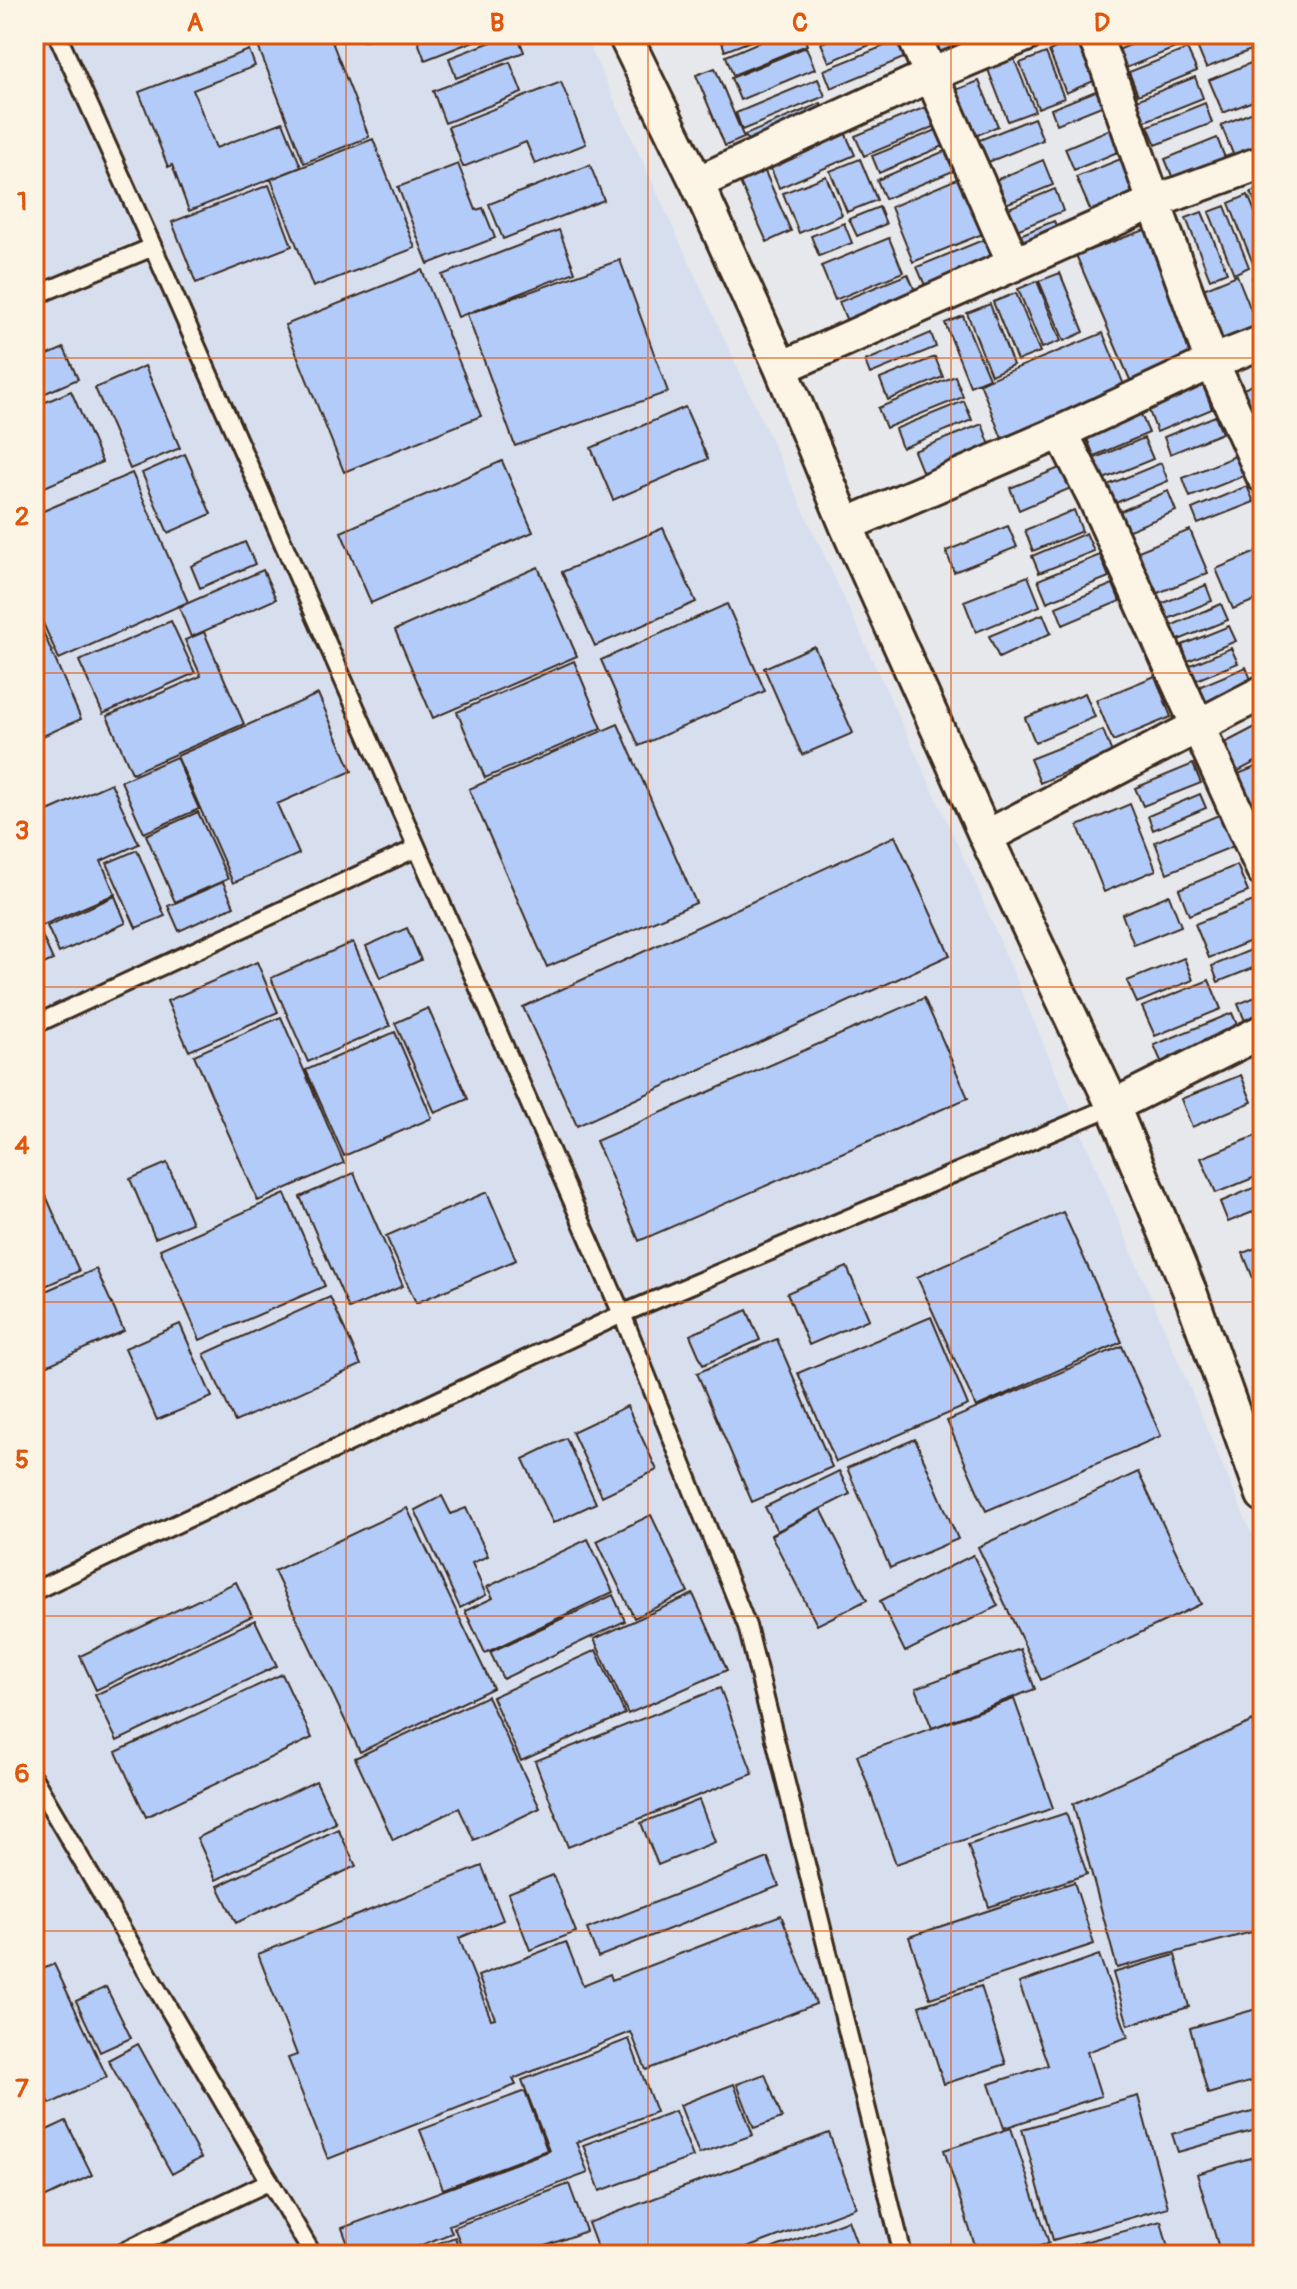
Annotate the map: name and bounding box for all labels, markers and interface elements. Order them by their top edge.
text: A [187,7,204,39]
text: B [490,7,504,39]
text: C [792,7,808,39]
text: D [1094,7,1110,39]
text: 1 [17,186,27,218]
text: 2 [15,501,29,533]
text: 3 [15,815,29,847]
text: 4 [14,1130,30,1162]
text: 5 [15,1444,29,1476]
text: 6 [14,1758,30,1790]
text: 7 [15,2073,29,2105]

